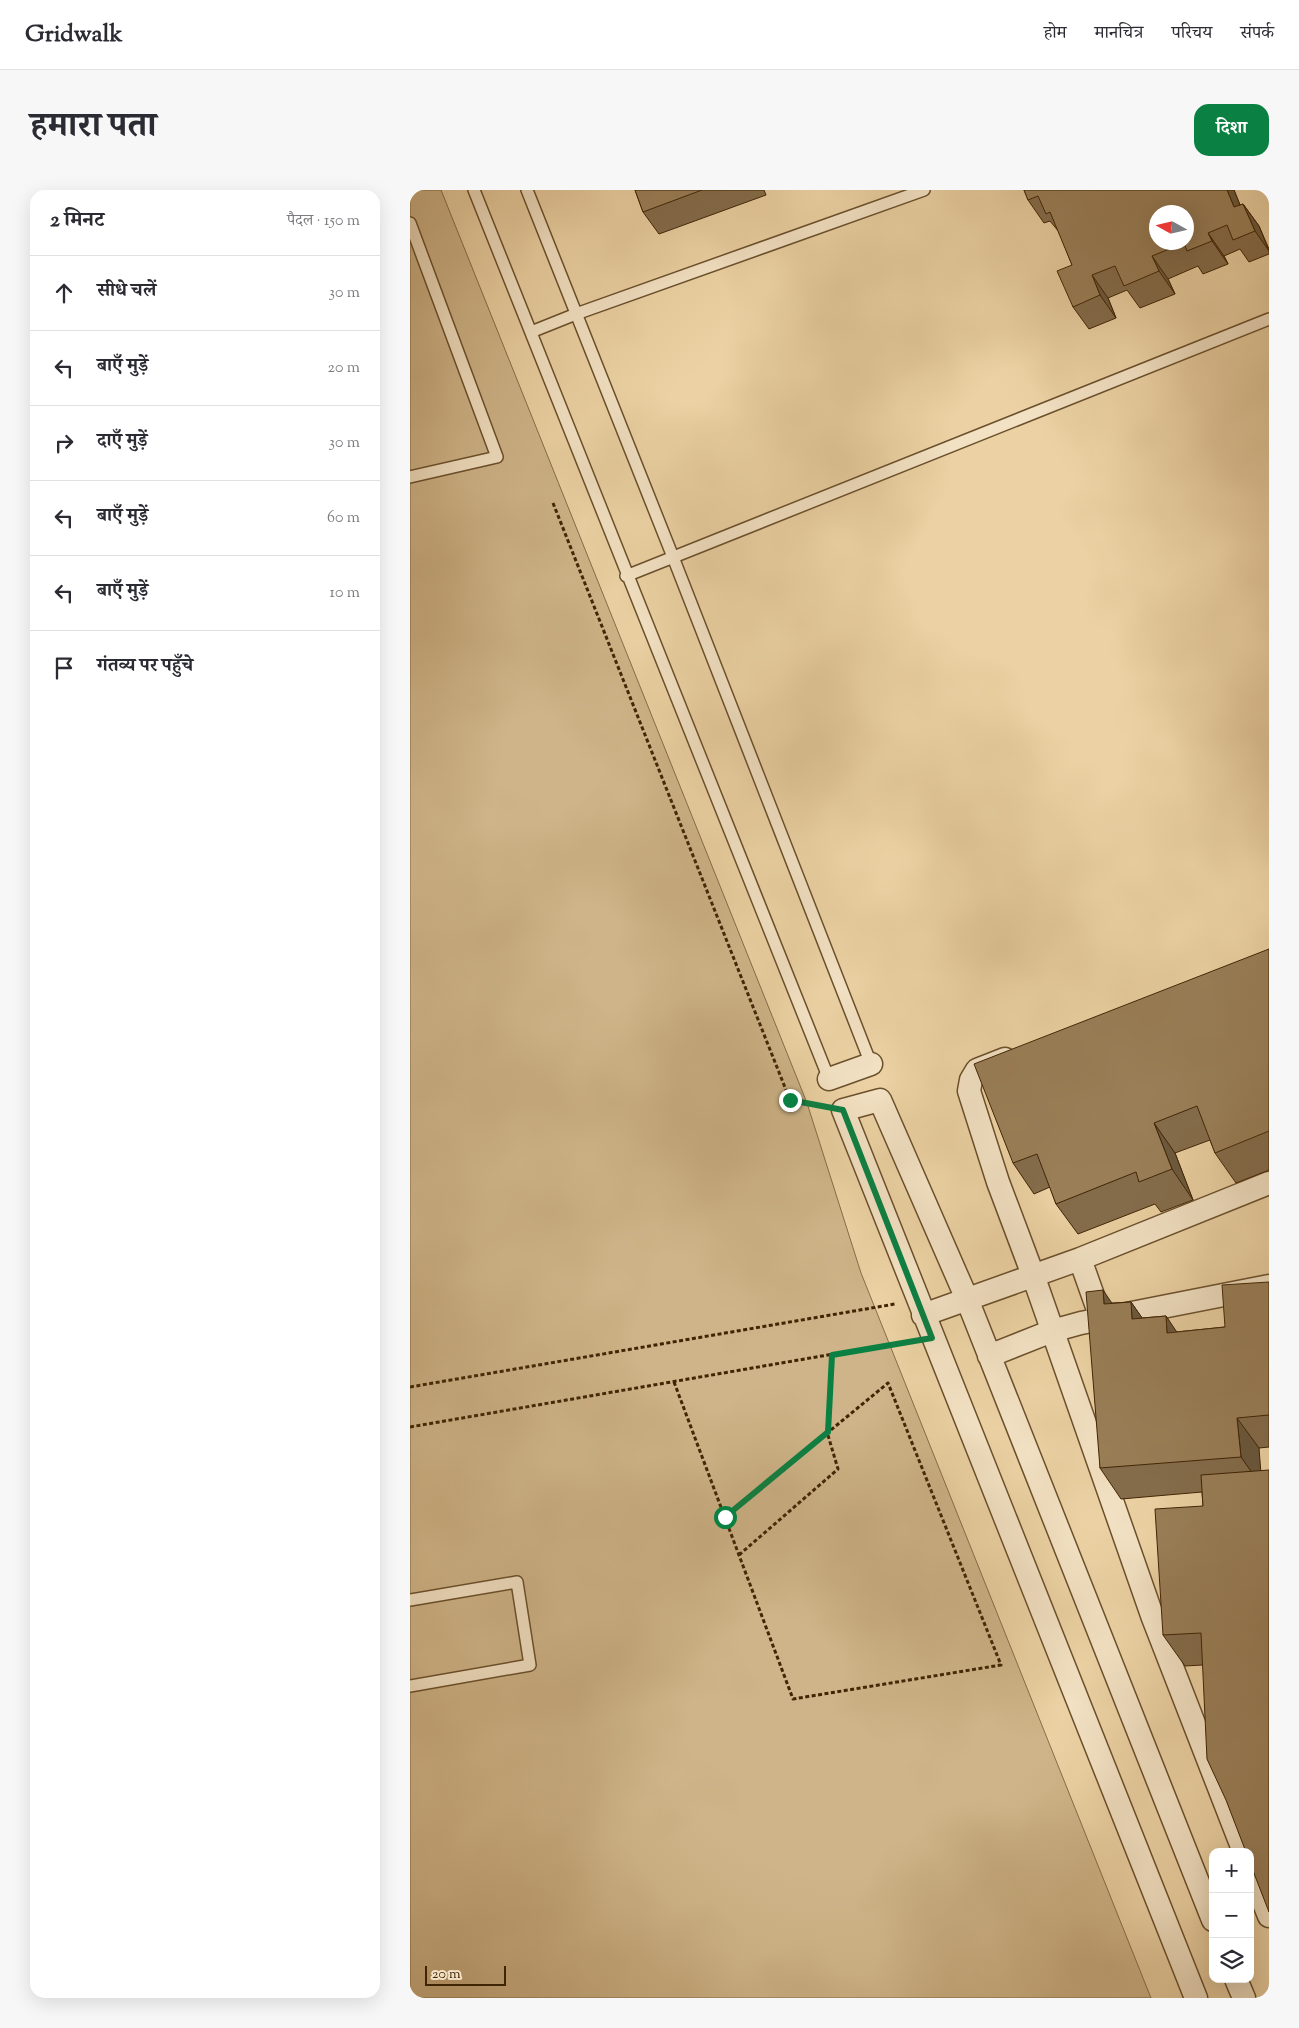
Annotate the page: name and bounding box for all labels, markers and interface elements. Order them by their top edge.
text: Gridwalk [25,18,123,52]
text: होम [1044,21,1067,47]
text: मानचित्र [1095,21,1143,47]
text: परिचय [1171,21,1212,47]
text: संपर्क [1240,21,1274,47]
text: हमारा पता [30,102,157,153]
button: दिशा [1194,104,1269,156]
north arrow [1149,205,1194,250]
text: 2 मिनट [50,206,104,236]
text: पैदल · 150 m [287,210,360,233]
text: सीधे चलें [97,278,156,305]
icon: ahead [50,279,78,307]
text: 30 m [329,282,360,305]
text: बाएँ मुड़ें [97,353,148,380]
icon: left [50,354,78,382]
text: 20 m [327,357,360,380]
text: दाएँ मुड़ें [97,428,148,455]
icon: right [50,429,78,457]
text: 30 m [329,432,360,455]
text: बाएँ मुड़ें [97,503,148,530]
icon: left [50,504,78,532]
text: 60 m [327,507,360,530]
text: बाएँ मुड़ें [97,578,148,605]
icon: left [50,579,78,607]
text: 10 m [330,582,360,605]
text: गंतव्य पर पहुँचे [97,653,193,680]
icon: arrive [50,654,78,682]
route end [779,1089,802,1112]
route start [714,1506,737,1529]
map controls [1209,1848,1254,1983]
button: + [1209,1848,1254,1893]
button: − [1209,1893,1254,1938]
button: layers [1209,1938,1254,1983]
scale bar [425,1963,506,1986]
text: 20 m [432,1965,461,1985]

